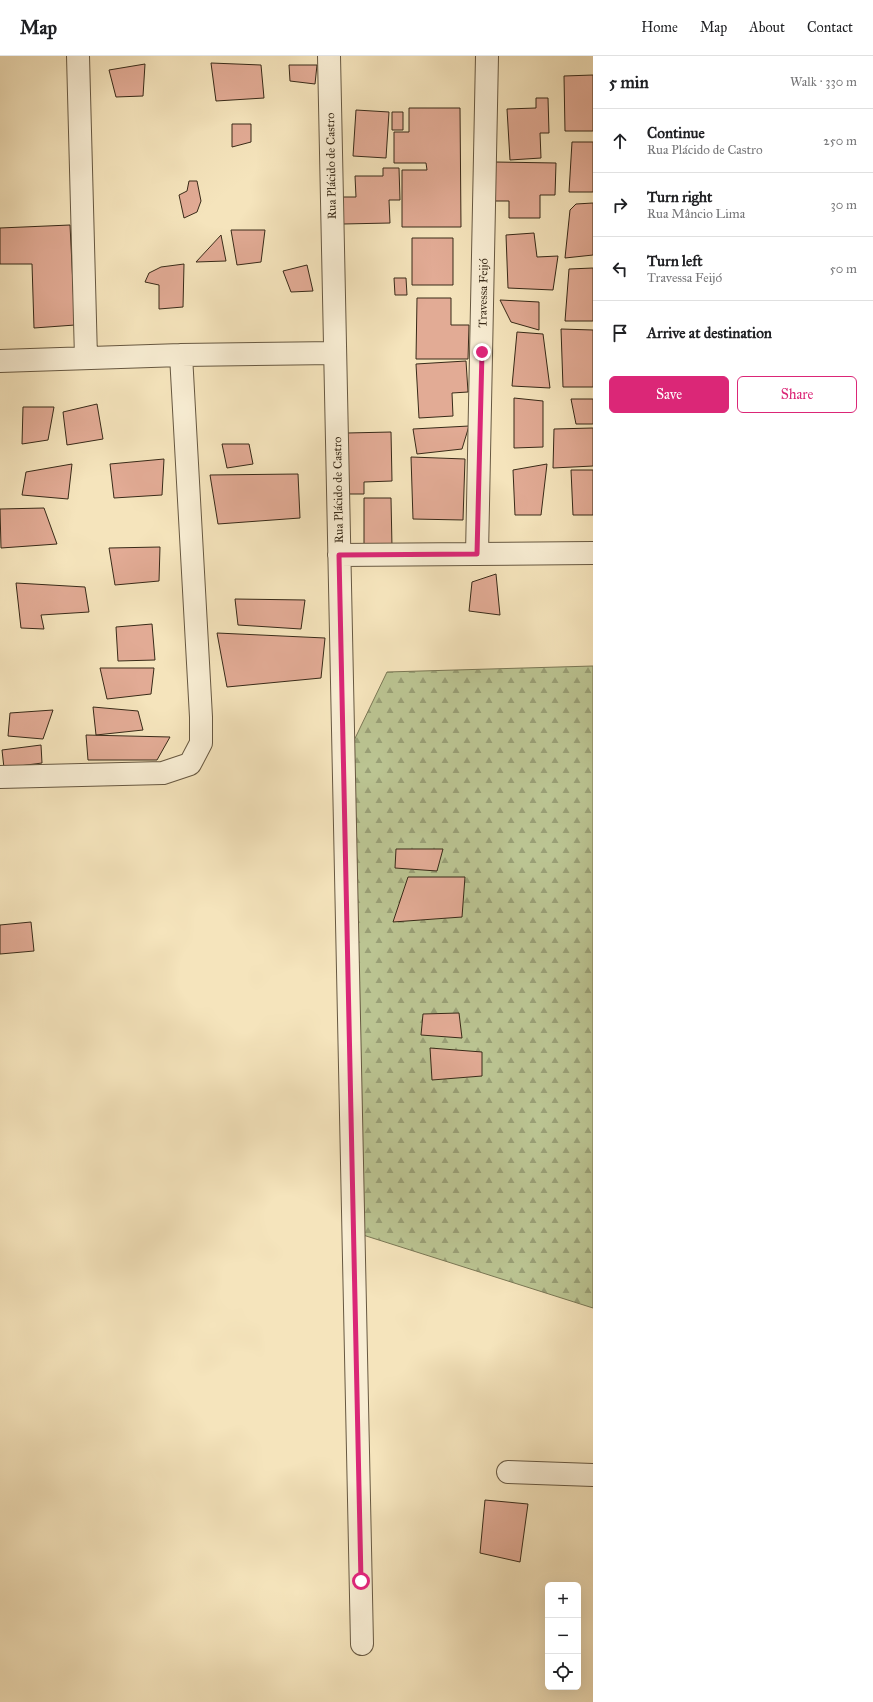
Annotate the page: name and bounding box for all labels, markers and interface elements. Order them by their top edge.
text: Map [20,16,57,39]
text: Home [641,19,678,36]
text: Map [700,19,727,36]
text: About [749,19,785,36]
text: Contact [807,19,853,36]
text: 5 min [609,72,649,93]
text: Walk · 330 m [790,74,857,90]
street label: Rua Plácido de Castro [323,113,339,219]
text: Continue [647,124,705,142]
icon: ahead [609,130,631,152]
text: 250 m [823,133,857,149]
text: Rua Plácido de Castro [647,142,763,158]
text: Turn right [647,188,712,206]
icon: right [609,194,631,216]
text: 30 m [831,197,857,213]
text: Rua Mâncio Lima [647,206,745,222]
text: Turn left [647,252,703,270]
street label: Travessa Feijó [475,258,491,328]
icon: left [609,258,631,280]
text: 50 m [830,261,857,277]
text: Travessa Feijó [647,270,722,286]
icon: arrive [609,322,631,344]
text: Arrive at destination [647,324,772,342]
route end [473,343,491,361]
button: Save [609,376,729,413]
button: Share [737,376,857,413]
street label: Rua Plácido de Castro [330,437,346,543]
route start [352,1572,370,1590]
map controls [545,1582,581,1690]
button: + [545,1582,581,1618]
button: − [545,1618,581,1654]
button: locate [545,1654,581,1690]

